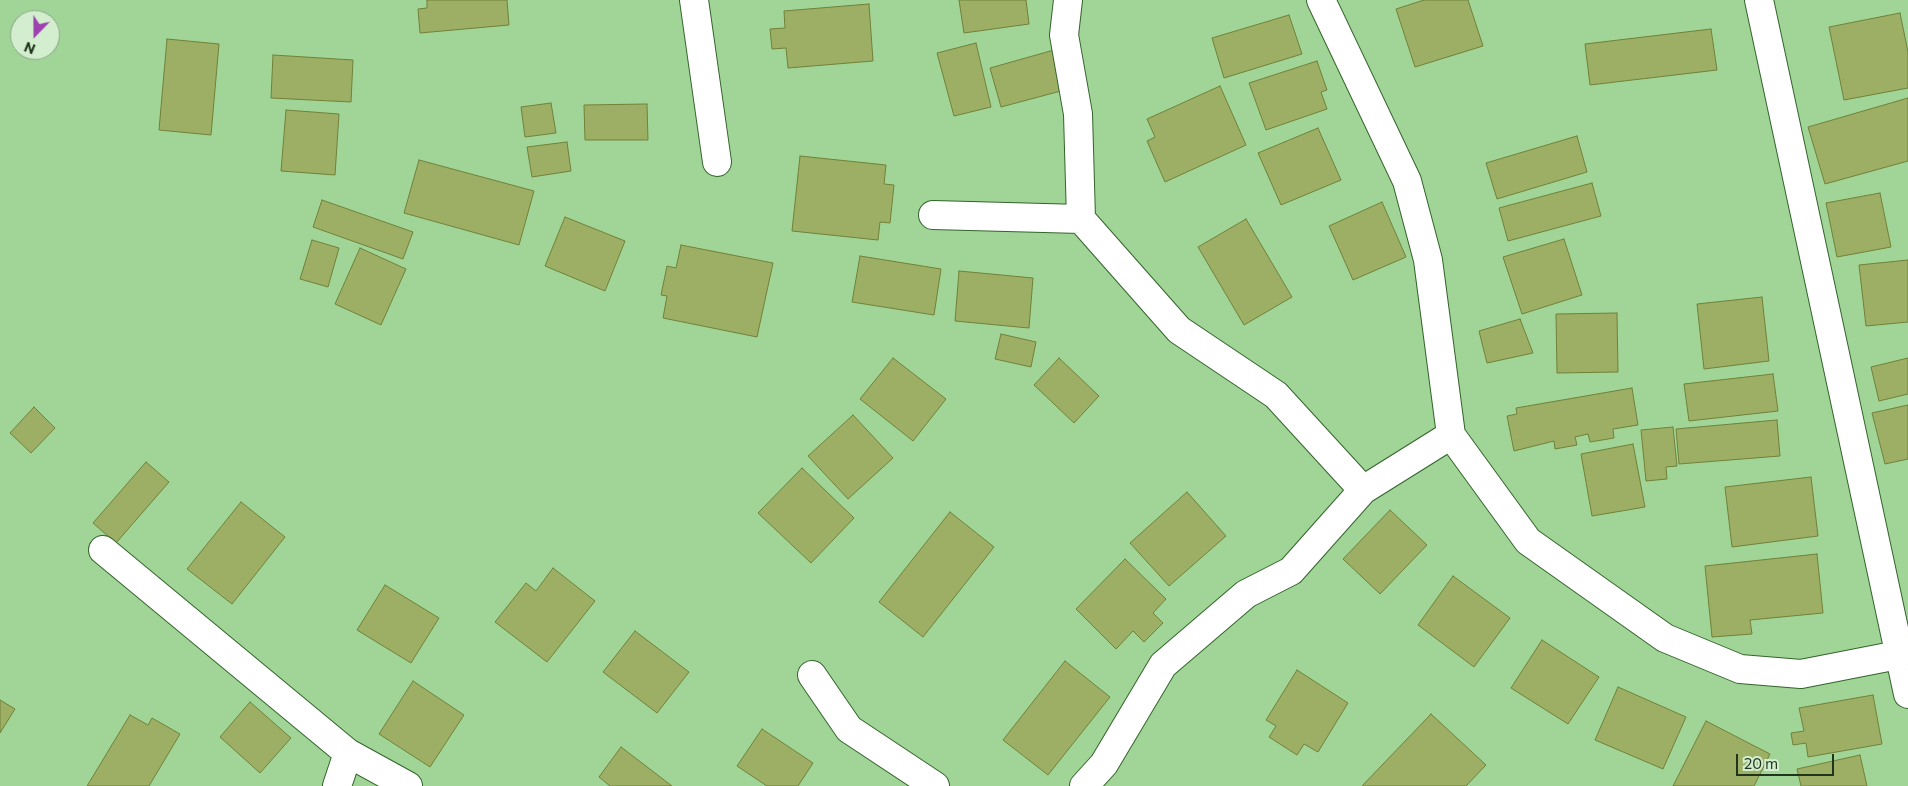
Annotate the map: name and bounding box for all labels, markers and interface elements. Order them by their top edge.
north arrow [10,10,60,60]
text: N [22,39,38,58]
scale bar [1738,744,1836,776]
text: 20 m [1744,754,1778,772]

